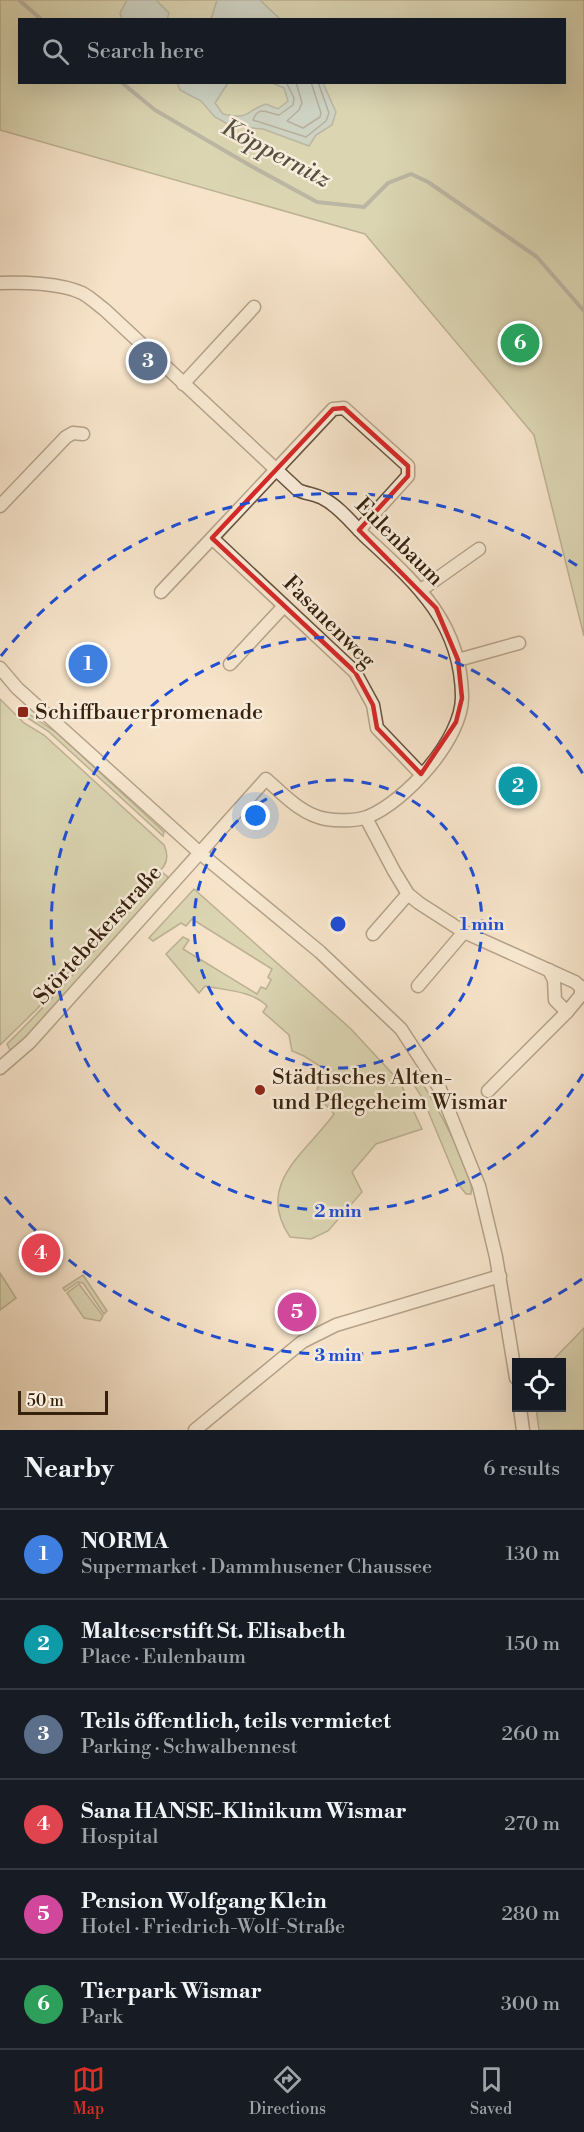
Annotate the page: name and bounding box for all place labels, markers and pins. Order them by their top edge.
pin: 6 [500,320,540,366]
pin: 3 [128,338,168,384]
pin: 1 [68,642,107,686]
place label: Schiffbauerpromenade [35,699,263,726]
marker: Schiffbauerpromenade [16,705,30,719]
pin: 2 [498,764,538,808]
centre of rings [328,914,348,934]
place label: Städtisches Alten- und Pflegeheim Wismar [272,1064,508,1116]
marker: Städtisches Alten- und Pflegeheim Wismar [253,1083,267,1097]
pin: 4 [22,1230,60,1276]
pin: 5 [278,1290,316,1334]

